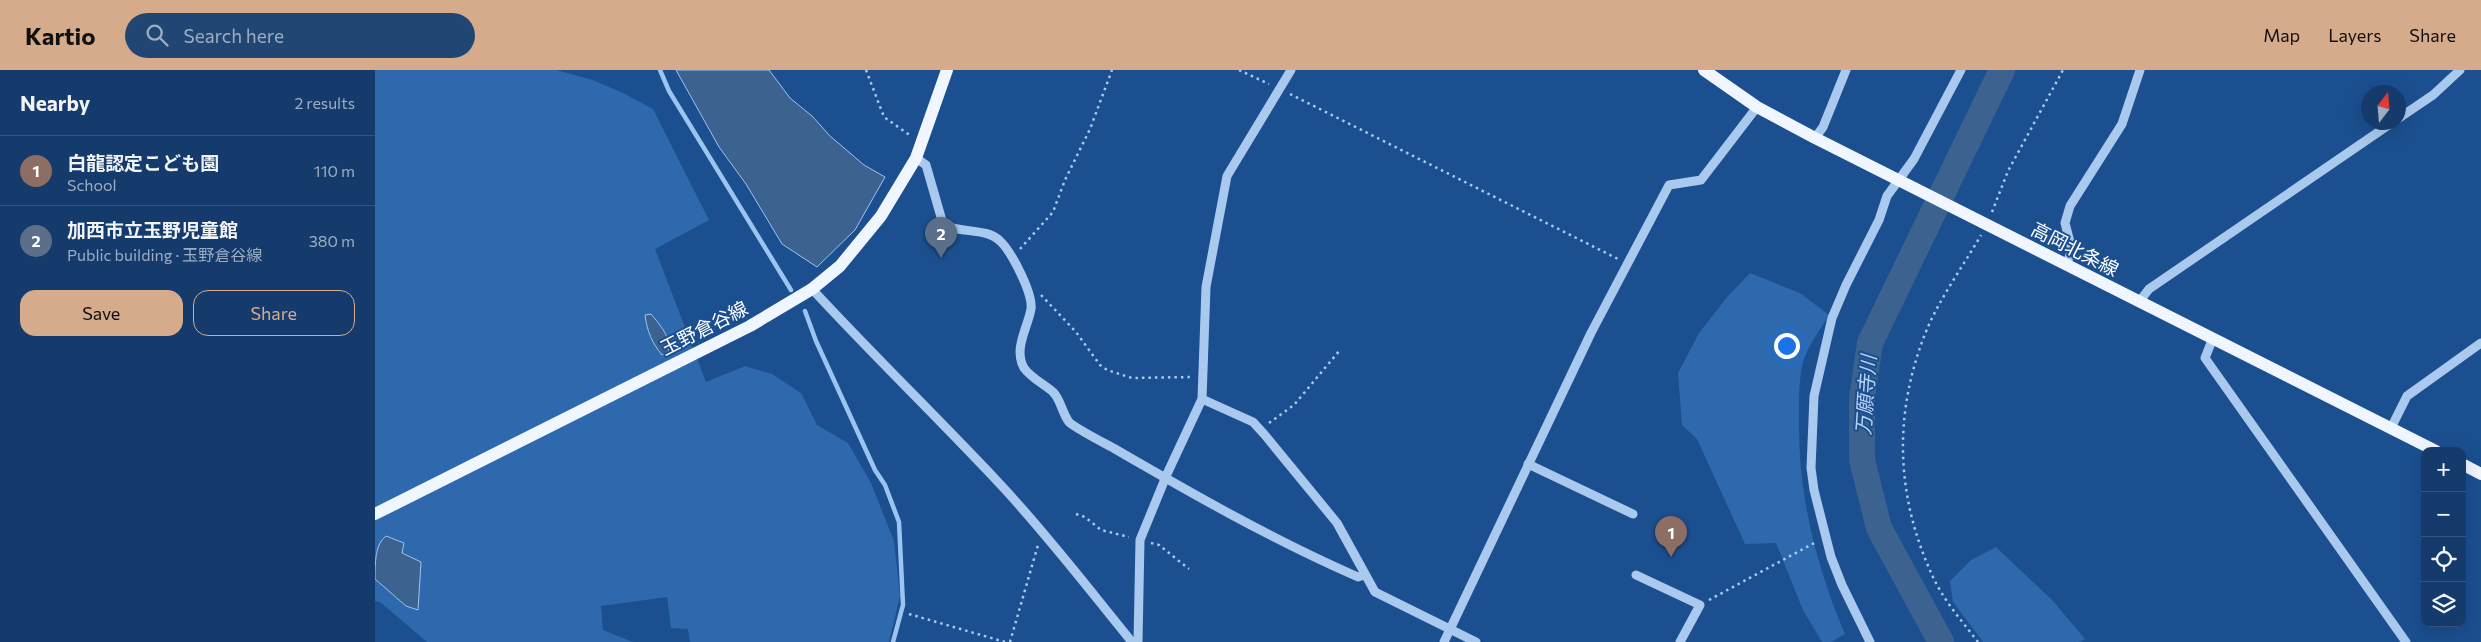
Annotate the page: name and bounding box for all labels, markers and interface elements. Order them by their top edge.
search box [125,13,475,58]
text: Kartio [25,21,95,50]
icon: search [143,21,171,49]
text: Search here [183,24,284,47]
text: Map [2263,24,2300,46]
text: Layers [2328,24,2381,46]
text: Share [2409,24,2456,46]
north arrow [2361,85,2406,130]
text: Nearby [20,90,90,115]
text: 2 results [294,93,355,112]
text: 白龍認定こども園 [67,151,219,174]
text: 1 [32,161,40,180]
text: 110 m [314,161,355,180]
text: School [67,175,117,194]
pin: 2 [925,217,957,258]
street label: 高岡北条線 [2028,217,2123,280]
text: 加西市立玉野児童館 [67,218,238,241]
text: 2 [31,231,41,250]
text: 380 m [309,231,355,250]
text: Public building · 玉野倉谷線 [67,245,262,264]
button: Save [20,290,183,336]
button: Share [193,290,355,336]
street label: 玉野倉谷線 [656,296,751,359]
your location [1774,333,1800,359]
water label: 万願寺川 [1850,352,1880,436]
map controls [2421,447,2466,627]
button: + [2421,447,2466,492]
button: − [2421,492,2466,537]
pin: 1 [1655,516,1687,557]
button: locate [2421,537,2466,582]
button: layers [2421,582,2466,627]

